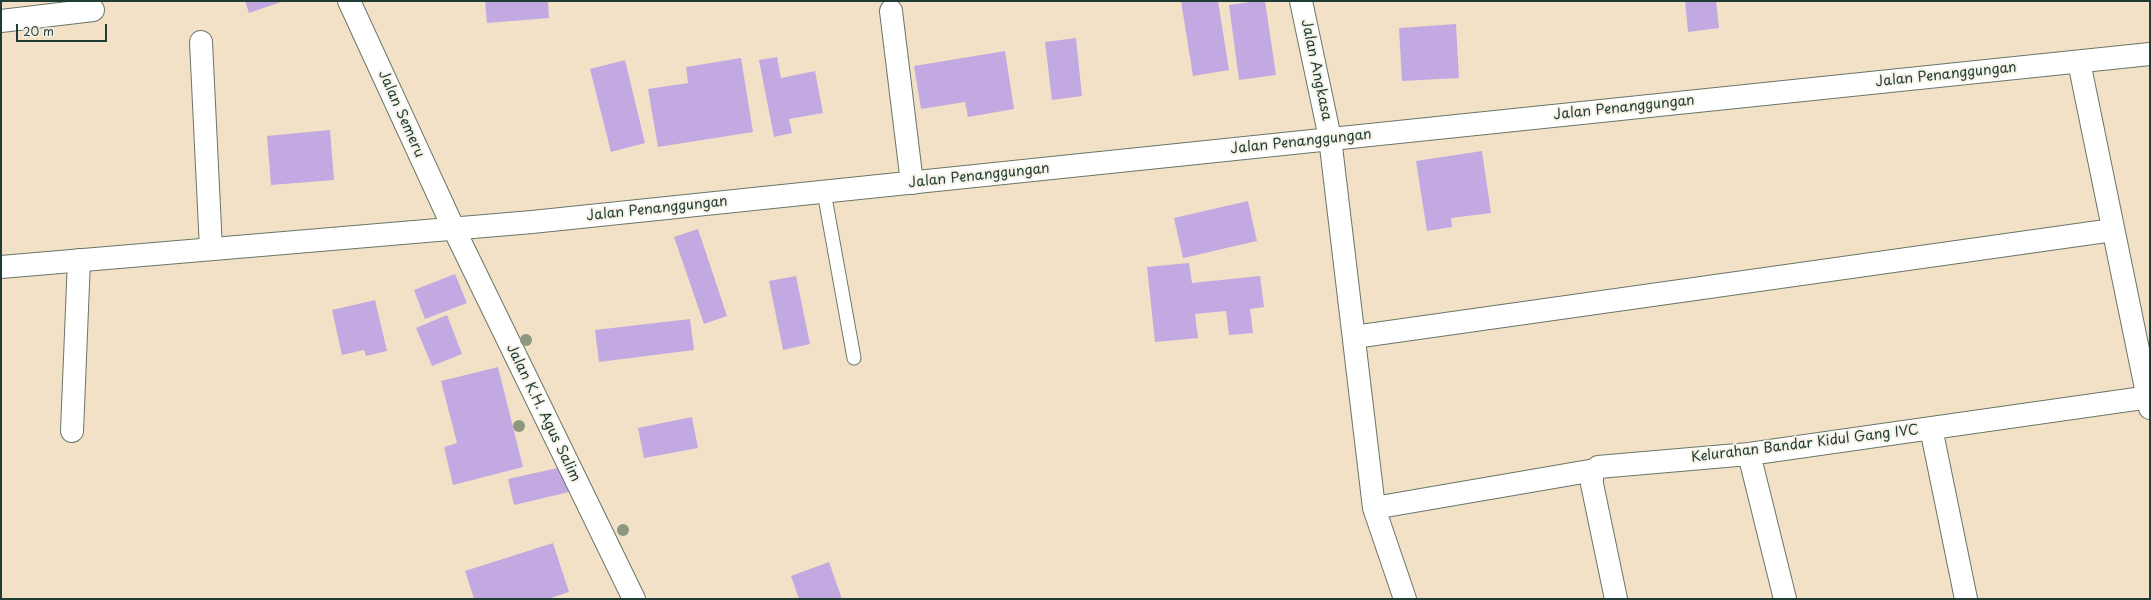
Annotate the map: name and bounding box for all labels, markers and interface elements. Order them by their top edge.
scale bar [18,16,109,42]
street label: Jalan Angkasa [1297,18,1335,122]
text: 20 m [23,22,54,40]
street label: Jalan Penanggungan [1875,59,2017,91]
street label: Jalan Semeru [374,68,428,160]
street label: Jalan Penanggungan [1553,92,1695,124]
street label: Jalan Penanggungan [1230,126,1372,158]
street label: Jalan Penanggungan [908,160,1050,192]
street label: Jalan Penanggungan [586,193,728,225]
street label: Jalan K.H. Agus Salim [502,341,584,485]
street label: Kelurahan Bandar Kidul Gang IVC [1690,422,1920,466]

